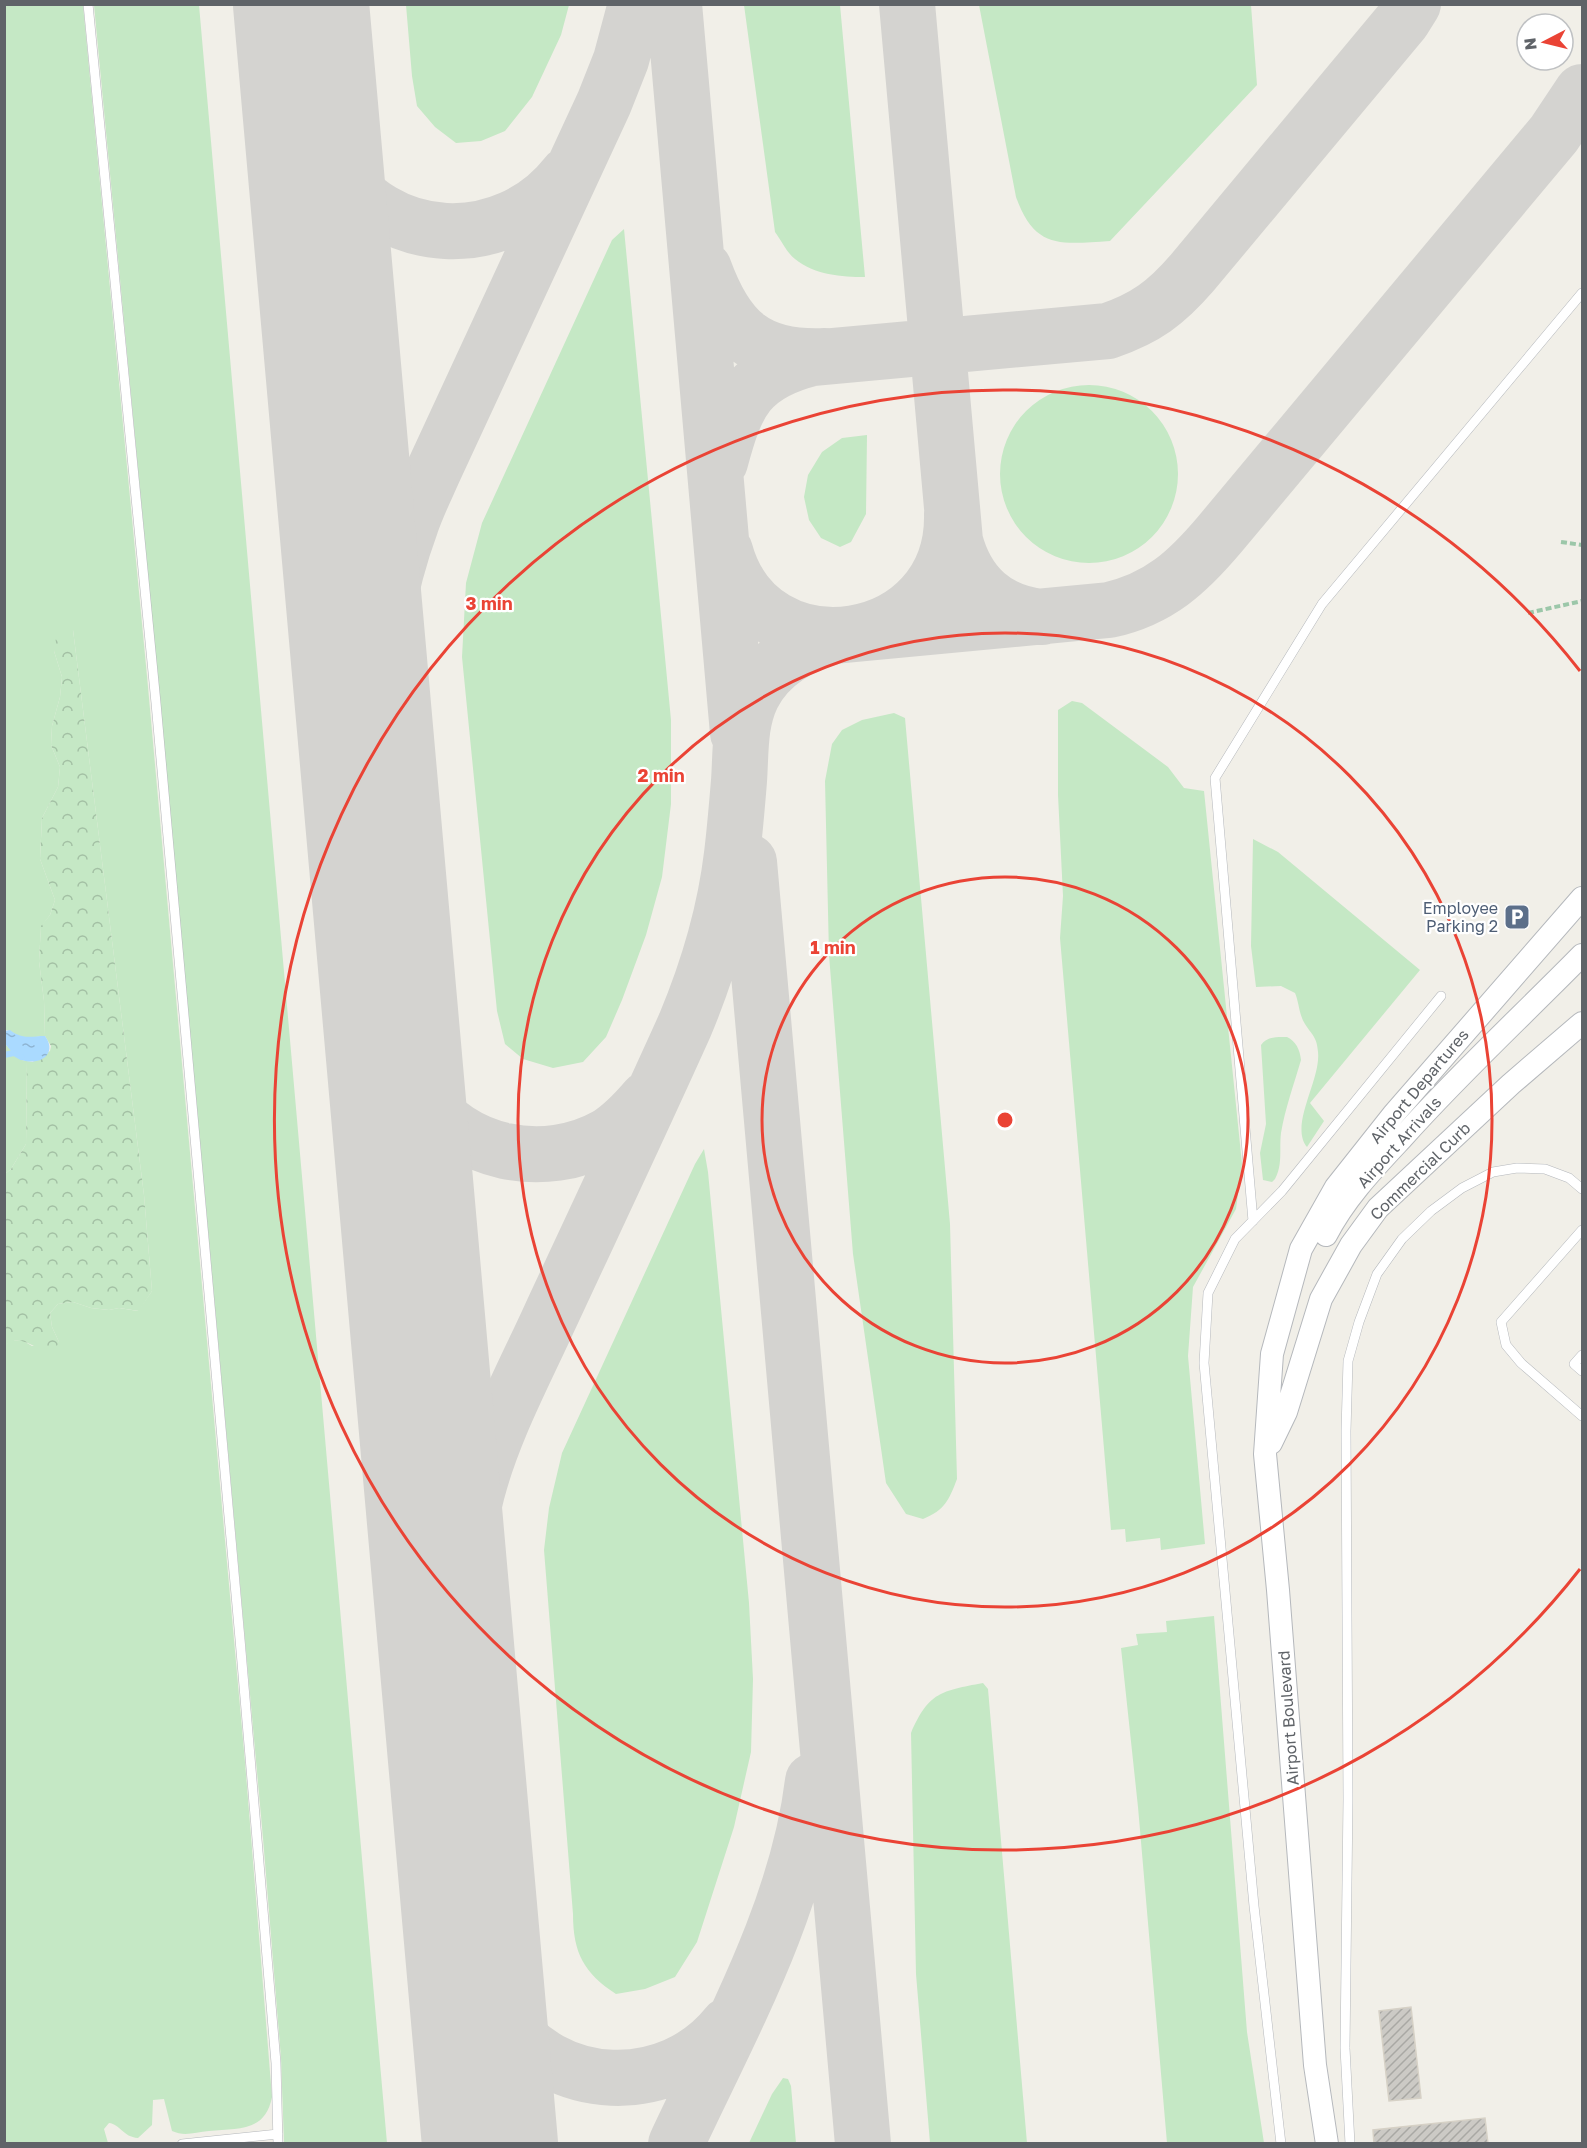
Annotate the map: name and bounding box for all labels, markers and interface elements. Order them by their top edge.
north arrow [1515,12,1575,72]
text: N [1519,37,1541,51]
text: 3 min [465,592,513,614]
text: 2 min [637,764,685,786]
place label: Employee Parking 2 [1423,898,1498,936]
parking icon: Employee Parking 2 [1502,902,1532,932]
text: 1 min [810,936,856,958]
street label: Airport Departures [1365,1025,1473,1147]
street label: Airport Arrivals [1353,1092,1445,1192]
centre of rings [995,1110,1015,1130]
street label: Commercial Curb [1366,1118,1475,1224]
street label: Airport Boulevard [1273,1650,1303,1786]

